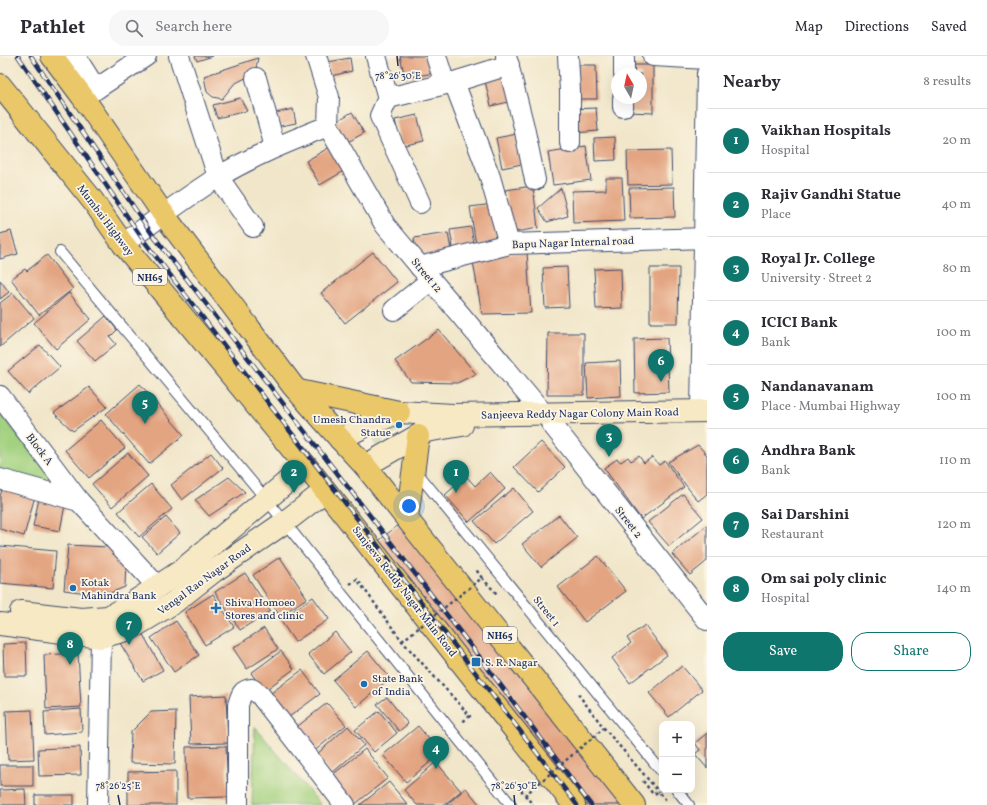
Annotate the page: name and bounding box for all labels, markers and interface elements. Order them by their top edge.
search box [109,10,389,46]
text: Pathlet [20,15,85,41]
icon: search [123,17,145,39]
text: Search here [155,17,232,38]
text: Map [795,18,823,37]
text: Directions [845,18,909,37]
text: Saved [931,18,967,37]
north arrow [611,68,647,104]
text: 78°26'30"E [375,69,421,83]
text: Nearby [723,71,781,94]
text: 8 results [923,73,971,91]
text: Vaikhan Hospitals [761,121,891,142]
text: 1 [733,132,739,150]
text: 20 m [942,132,971,150]
text: Hospital [761,142,810,160]
street label: Mumbai Highway [73,182,137,260]
text: Rajiv Gandhi Statue [761,185,901,206]
text: 2 [733,196,739,214]
text: 40 m [942,196,971,214]
text: Place [761,206,791,224]
street label: Bapu Nagar Internal road [512,234,634,253]
text: Royal Jr. College [761,249,875,270]
street label: Street 12 [407,255,445,297]
text: 3 [733,260,739,278]
text: 80 m [942,260,971,278]
road number: NH65 [133,269,167,285]
text: University · Street 2 [761,270,872,288]
text: ICICI Bank [761,313,838,334]
text: 4 [732,324,740,342]
text: 100 m [936,324,971,342]
text: Bank [761,334,790,352]
pin: 6 [648,349,674,382]
text: Nandanavanam [761,377,874,398]
text: 5 [733,388,739,406]
text: 100 m [936,388,971,406]
pin: 5 [132,391,158,424]
text: Place · Mumbai Highway [761,398,900,416]
street label: Sanjeeva Reddy Nagar Colony Main Road [481,405,679,424]
place label: Umesh Chandra Statue [313,413,392,441]
marker: Umesh Chandra Statue [394,420,404,430]
pin: 3 [596,424,622,457]
street label: Block A [22,431,56,469]
text: Andhra Bank [761,441,856,462]
text: 6 [732,452,740,470]
text: 110 m [939,452,971,470]
pin: 2 [281,460,307,493]
pin: 1 [443,460,469,493]
text: Bank [761,462,790,480]
your location [399,496,419,516]
street label: Street 2 [611,504,645,542]
text: Sai Darshini [761,505,849,526]
text: 7 [733,516,739,534]
text: 120 m [937,516,971,534]
street label: Sanjeeva Reddy Nagar Main Road [348,523,460,660]
text: Restaurant [761,526,824,544]
street label: Vengal Rao Nagar Road [155,541,255,619]
text: Om sai poly clinic [761,569,887,590]
place label: Kotak Mahindra Bank [81,576,157,604]
text: 8 [732,580,740,598]
text: 140 m [937,580,971,598]
marker: Kotak Mahindra Bank [68,583,78,593]
text: Hospital [761,590,810,608]
street label: Street 1 [529,594,563,630]
place label: Shiva Homoeo Stores and clinic [225,596,304,624]
marker: Shiva Homoeo Stores and clinic [210,602,222,614]
pin: 7 [116,612,142,645]
road number: NH65 [483,627,517,643]
pin: 8 [57,632,83,665]
button: Save [723,632,843,671]
button: Share [851,632,971,671]
marker: S. R. Nagar [470,656,482,668]
place label: S. R. Nagar [485,656,538,671]
place label: State Bank of India [372,672,423,700]
marker: State Bank of India [359,679,369,689]
map controls [659,721,695,793]
button: + [659,721,695,757]
pin: 4 [423,736,449,769]
button: − [659,757,695,793]
text: 78°26'25"E [95,779,141,793]
text: 78°26'30"E [491,779,537,793]

